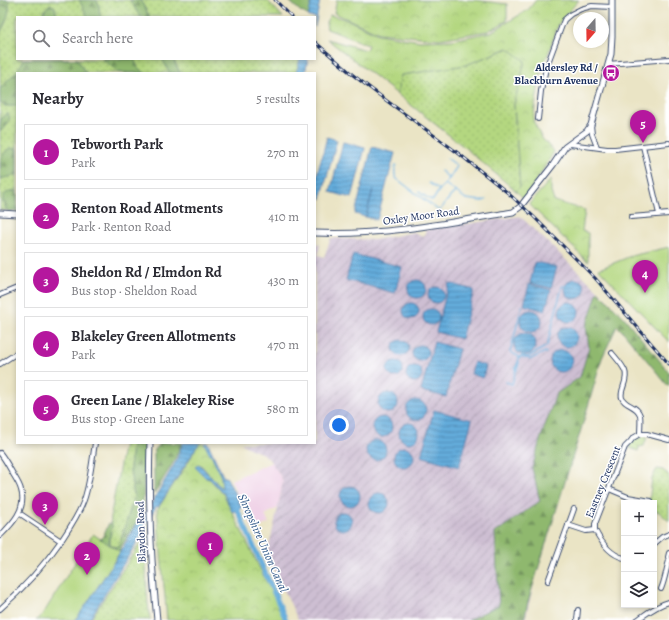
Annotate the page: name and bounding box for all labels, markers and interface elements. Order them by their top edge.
north arrow [573,12,609,48]
search box [16,16,316,60]
icon: search [30,27,52,49]
text: Search here [62,28,133,48]
place label: Aldersley Rd / Blackburn Avenue [514,60,598,88]
bus stop icon: Aldersley Rd / Blackburn Avenue [601,63,621,83]
text: Nearby [32,87,83,110]
text: 5 results [256,90,300,107]
pin: 5 [630,110,656,143]
text: Tebworth Park [71,134,163,154]
text: 1 [44,144,48,161]
text: 270 m [267,144,299,161]
text: Park [71,154,95,171]
text: Renton Road Allotments [71,198,223,218]
street label: Oxley Moor Road [382,203,460,229]
text: 2 [43,208,49,225]
text: 410 m [268,208,299,225]
text: Park · Renton Road [71,218,171,235]
pin: 4 [632,260,658,293]
text: Sheldon Rd / Elmdon Rd [71,262,222,282]
text: 3 [43,272,49,289]
text: 430 m [267,272,299,289]
text: Bus stop · Sheldon Road [71,282,197,299]
text: Blakeley Green Allotments [71,326,236,346]
text: 4 [43,336,49,353]
text: 470 m [267,336,299,353]
text: Park [71,346,95,363]
text: Green Lane / Blakeley Rise [71,390,235,410]
text: 5 [43,400,49,417]
text: 580 m [267,400,299,417]
text: Bus stop · Green Lane [71,410,184,427]
your location [329,415,349,435]
street label: Eastney Crescent [582,443,624,520]
water label: Shropshire Union Canal [234,491,292,595]
pin: 3 [32,492,58,525]
map controls [621,500,657,608]
button: + [621,500,657,536]
street label: Blaydon Road [132,501,150,563]
pin: 1 [197,532,223,565]
button: − [621,536,657,572]
pin: 2 [74,542,100,575]
button: layers [621,572,657,608]

